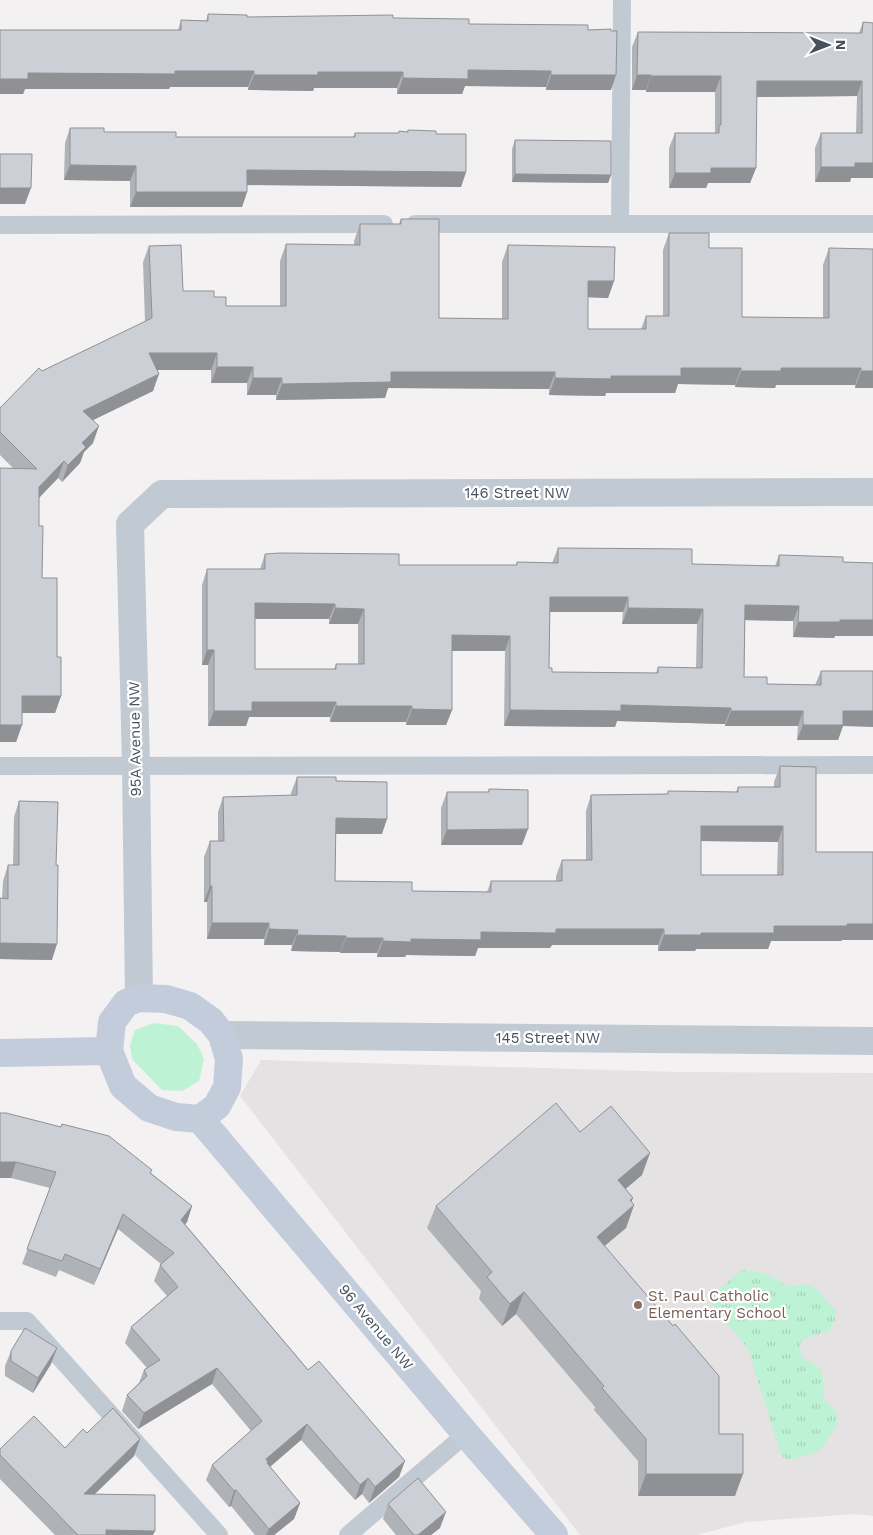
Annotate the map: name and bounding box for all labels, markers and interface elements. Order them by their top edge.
north arrow [803,20,853,70]
text: N [833,40,849,50]
street label: 146 Street NW [465,484,569,502]
street label: 95A Avenue NW [125,681,145,797]
street label: 145 Street NW [496,1029,600,1047]
street label: 96 Avenue NW [335,1280,417,1374]
place label: St. Paul Catholic Elementary School [648,1287,787,1322]
marker: St. Paul Catholic Elementary School [632,1299,644,1311]

